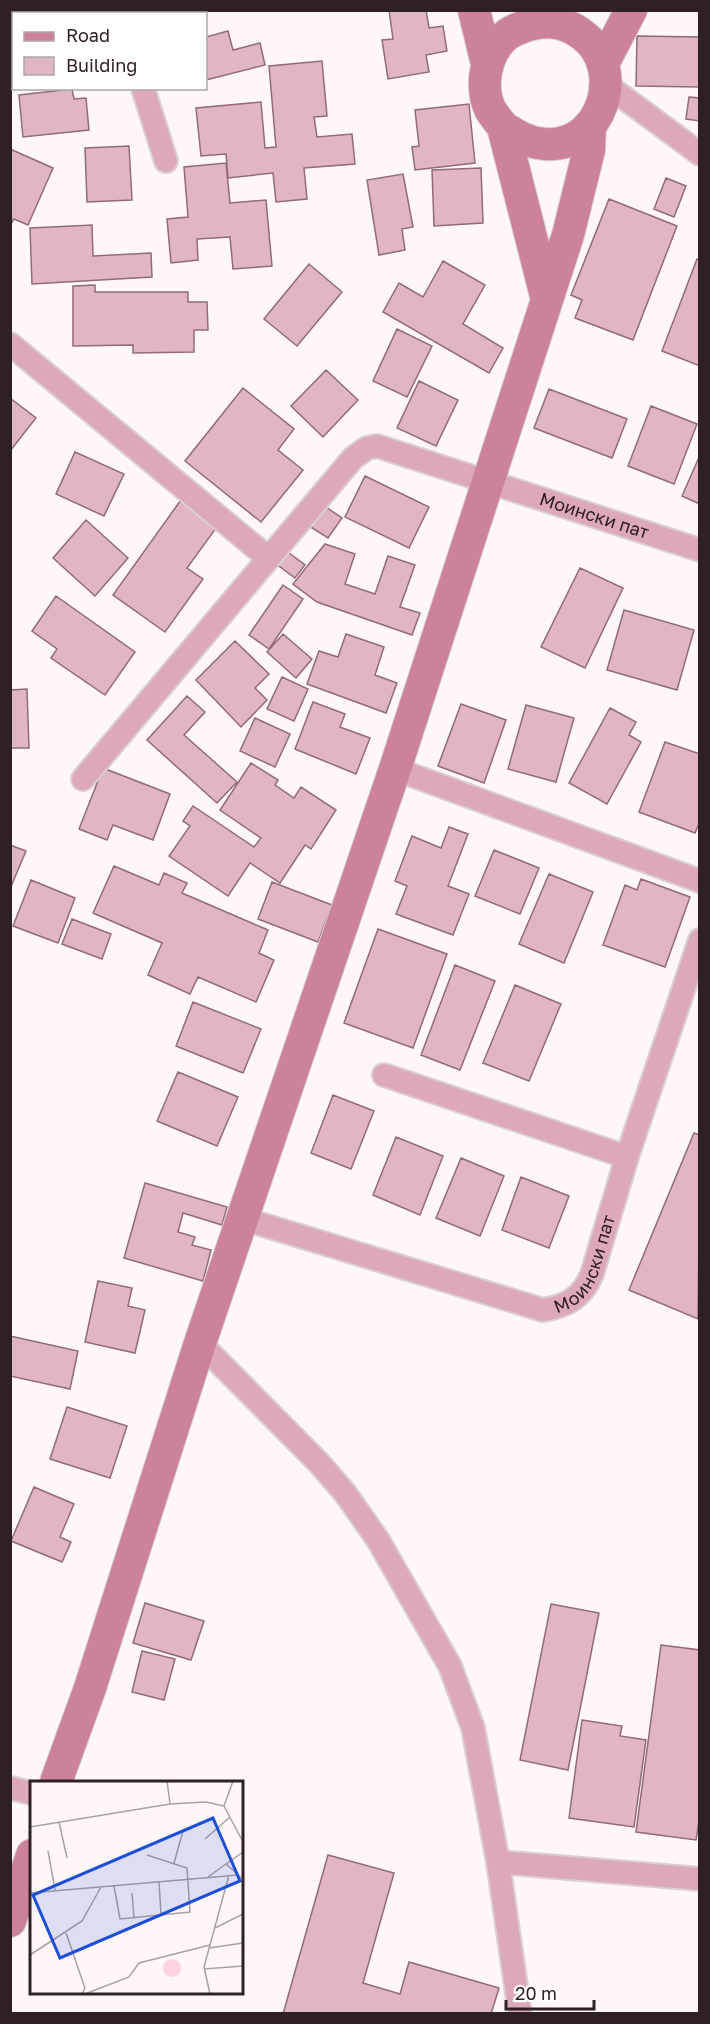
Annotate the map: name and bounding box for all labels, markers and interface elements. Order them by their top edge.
legend [12,12,207,90]
text: Road [66,24,110,46]
text: Building [66,54,137,76]
street label: Моински пат [537,487,652,543]
street label: Моински пат [550,1212,619,1317]
inset map [30,1781,243,1994]
scale bar [506,1973,594,2011]
text: 20 m [515,1982,557,2004]

